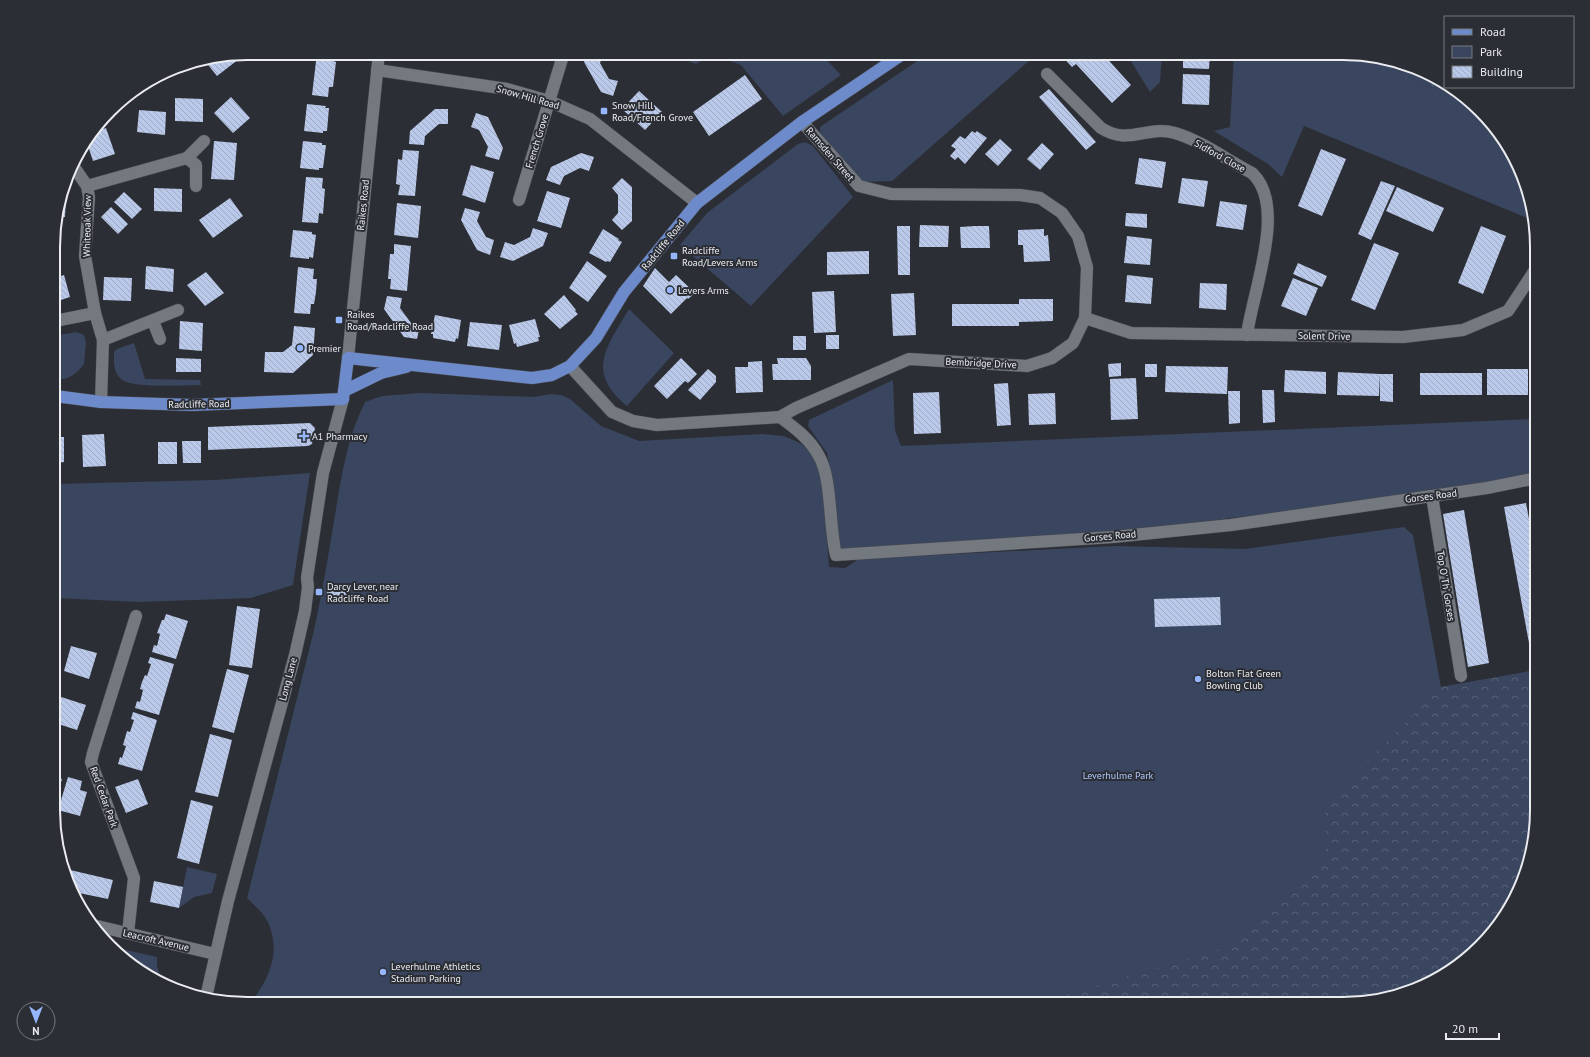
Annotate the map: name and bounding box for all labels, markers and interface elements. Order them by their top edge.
legend [1444,16,1574,88]
text: Road [1480,24,1505,39]
text: Park [1480,44,1502,59]
text: Building [1480,64,1523,79]
street label: Snow Hill Road [495,82,561,112]
place label: Snow Hill Road/French Grove [612,99,693,124]
marker: Snow Hill Road/French Grove [599,106,609,116]
street label: French Grove [523,112,551,170]
street label: Ramsden Street [803,124,857,184]
street label: Sidford Close [1192,137,1248,175]
street label: Raikes Road [354,179,372,231]
street label: Whiteoak View [80,194,94,257]
street label: Radcliffe Road [639,217,687,273]
place label: Radcliffe Road/Levers Arms [682,244,757,269]
marker: Radcliffe Road/Levers Arms [669,251,679,261]
place label: Levers Arms [678,284,729,297]
marker: Levers Arms [665,285,675,295]
place label: Raikes Road/Radcliffe Road [347,308,433,333]
marker: Raikes Road/Radcliffe Road [334,315,344,325]
street label: Solent Drive [1298,329,1350,343]
place label: Premier [308,342,342,355]
marker: Premier [295,343,305,353]
street label: Bembridge Drive [945,355,1017,371]
street label: Radcliffe Road [168,397,230,411]
place label: A1 Pharmacy [312,430,368,443]
marker: A1 Pharmacy [299,431,309,441]
street label: Gorses Road [1404,486,1458,506]
street label: Gorses Road [1083,527,1137,545]
street label: Top O' Th' Gorses [1434,550,1458,622]
place label: Darcy Lever, near Radcliffe Road [327,580,399,605]
marker: Darcy Lever, near Radcliffe Road [314,587,324,597]
street label: Long Lane [276,656,300,702]
place label: Bolton Flat Green Bowling Club [1206,667,1281,692]
marker: Bolton Flat Green Bowling Club [1193,674,1203,684]
street label: Red Cedar Park [87,765,121,829]
park label: Leverhulme Park [1083,769,1154,782]
street label: Leacroft Avenue [122,926,190,954]
place label: Leverhulme Athletics Stadium Parking [391,960,480,985]
marker: Leverhulme Athletics Stadium Parking [378,967,388,977]
north arrow [16,1001,56,1041]
scale bar [1446,1015,1499,1041]
text: 20 m [1452,1021,1478,1036]
text: N [32,1024,40,1038]

